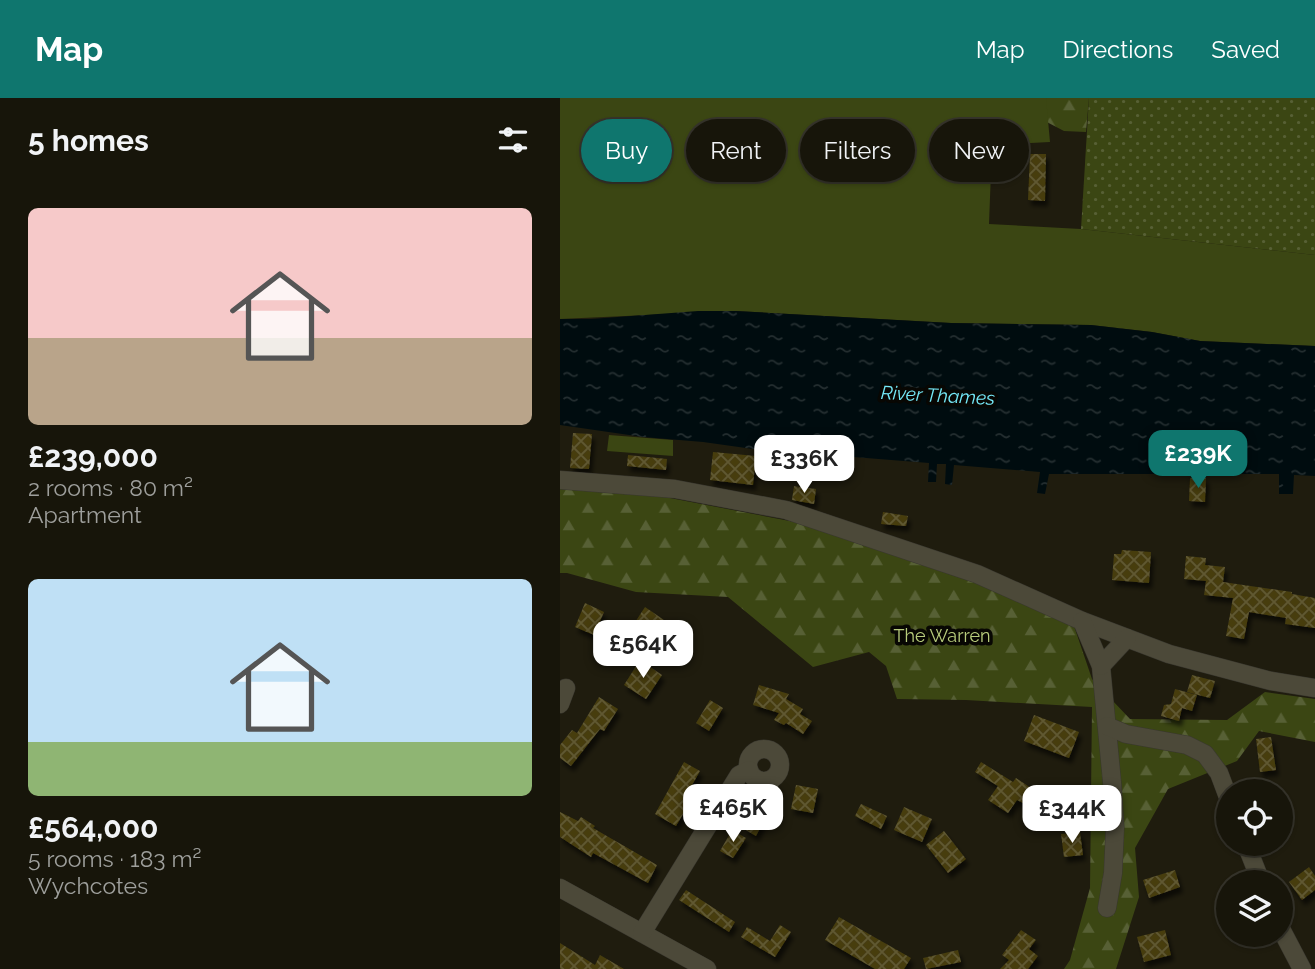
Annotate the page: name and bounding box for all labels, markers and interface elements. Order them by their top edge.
text: Map [35,30,103,69]
text: Map [976,35,1025,64]
text: Directions [1063,35,1173,64]
text: Saved [1211,35,1280,64]
chip: Buy [581,119,672,182]
chip: Rent [686,119,786,182]
chip: Filters [800,119,915,182]
chip: New [929,119,1029,182]
icon: filters [494,121,532,159]
text: 5 homes [28,123,149,158]
icon: home [217,253,343,379]
water label: River Thames [880,381,996,409]
pin: £239K [1149,430,1247,490]
pin: £336K [755,436,853,495]
text: £239,000 [28,439,158,474]
text: £239K [1164,439,1232,466]
text: £336K [770,444,838,471]
text: 2 rooms · 80 m² [28,474,193,501]
text: Apartment [28,501,142,528]
pin: £564K [594,620,692,680]
icon: home [217,624,343,750]
park label: The Warren [893,625,991,646]
text: £564K [609,629,677,656]
map controls [1216,779,1293,947]
button: locate [1216,779,1293,856]
pin: £465K [684,784,782,844]
pin: £344K [1023,786,1121,845]
text: £465K [699,793,767,820]
text: £344K [1038,794,1106,821]
text: £564,000 [28,810,159,845]
text: 5 rooms · 183 m² [28,845,202,872]
button: layers [1216,870,1293,947]
text: Wychcotes [28,872,148,899]

